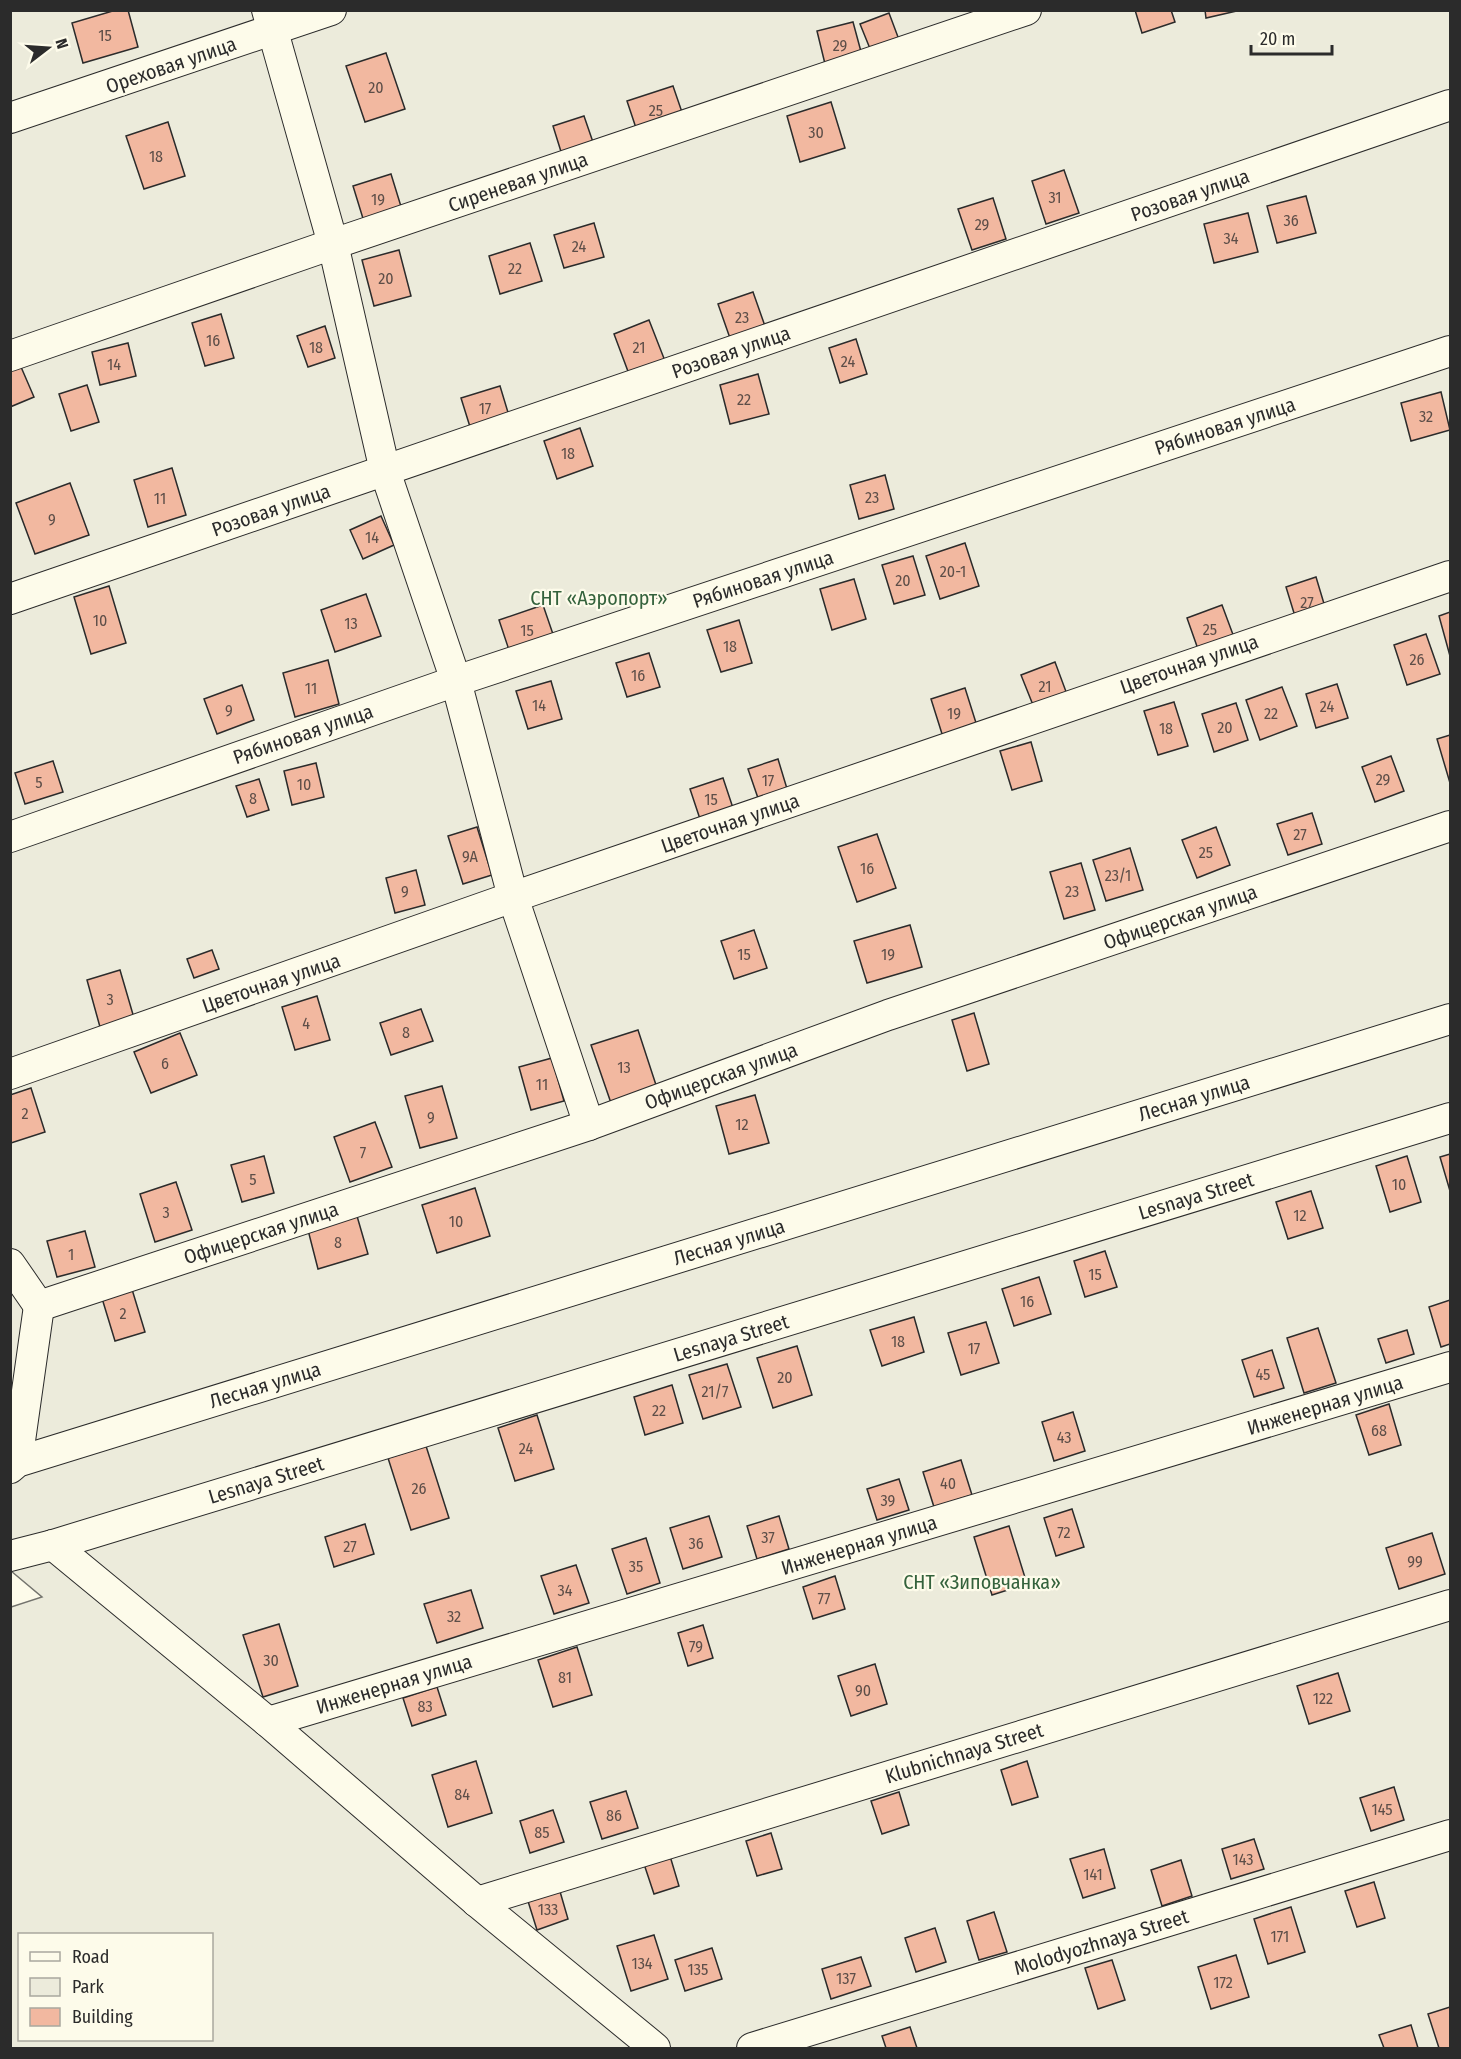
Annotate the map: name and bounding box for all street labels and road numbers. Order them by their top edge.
street label: Ореховая улица [103,31,239,99]
street label: Сиреневая улица [445,147,591,217]
street label: Розовая улица [1128,164,1252,226]
street label: Розовая улица [669,321,793,383]
street label: Рябиновая улица [1152,392,1298,460]
street label: Розовая улица [209,479,333,541]
street label: Рябиновая улица [690,545,836,613]
street label: Цветочная улица [1117,629,1261,699]
street label: Рябиновая улица [230,699,376,769]
street label: Цветочная улица [658,788,802,858]
street label: Офицерская улица [1100,879,1260,955]
street label: Цветочная улица [199,948,343,1018]
street label: Офицерская улица [641,1037,801,1115]
street label: Лесная улица [1135,1070,1253,1126]
street label: Lesnaya Street [1135,1167,1257,1225]
street label: Офицерская улица [181,1197,341,1269]
street label: Лесная улица [670,1214,788,1270]
street label: Lesnaya Street [670,1309,792,1367]
street label: Лесная улица [206,1357,324,1413]
street label: Инженерная улица [1244,1370,1406,1440]
street label: Lesnaya Street [205,1451,327,1509]
street label: Инженерная улица [778,1510,940,1580]
street label: Инженерная улица [313,1649,475,1719]
street label: Klubnichnaya Street [882,1717,1046,1788]
street label: Molodyozhnaya Street [1011,1904,1192,1980]

